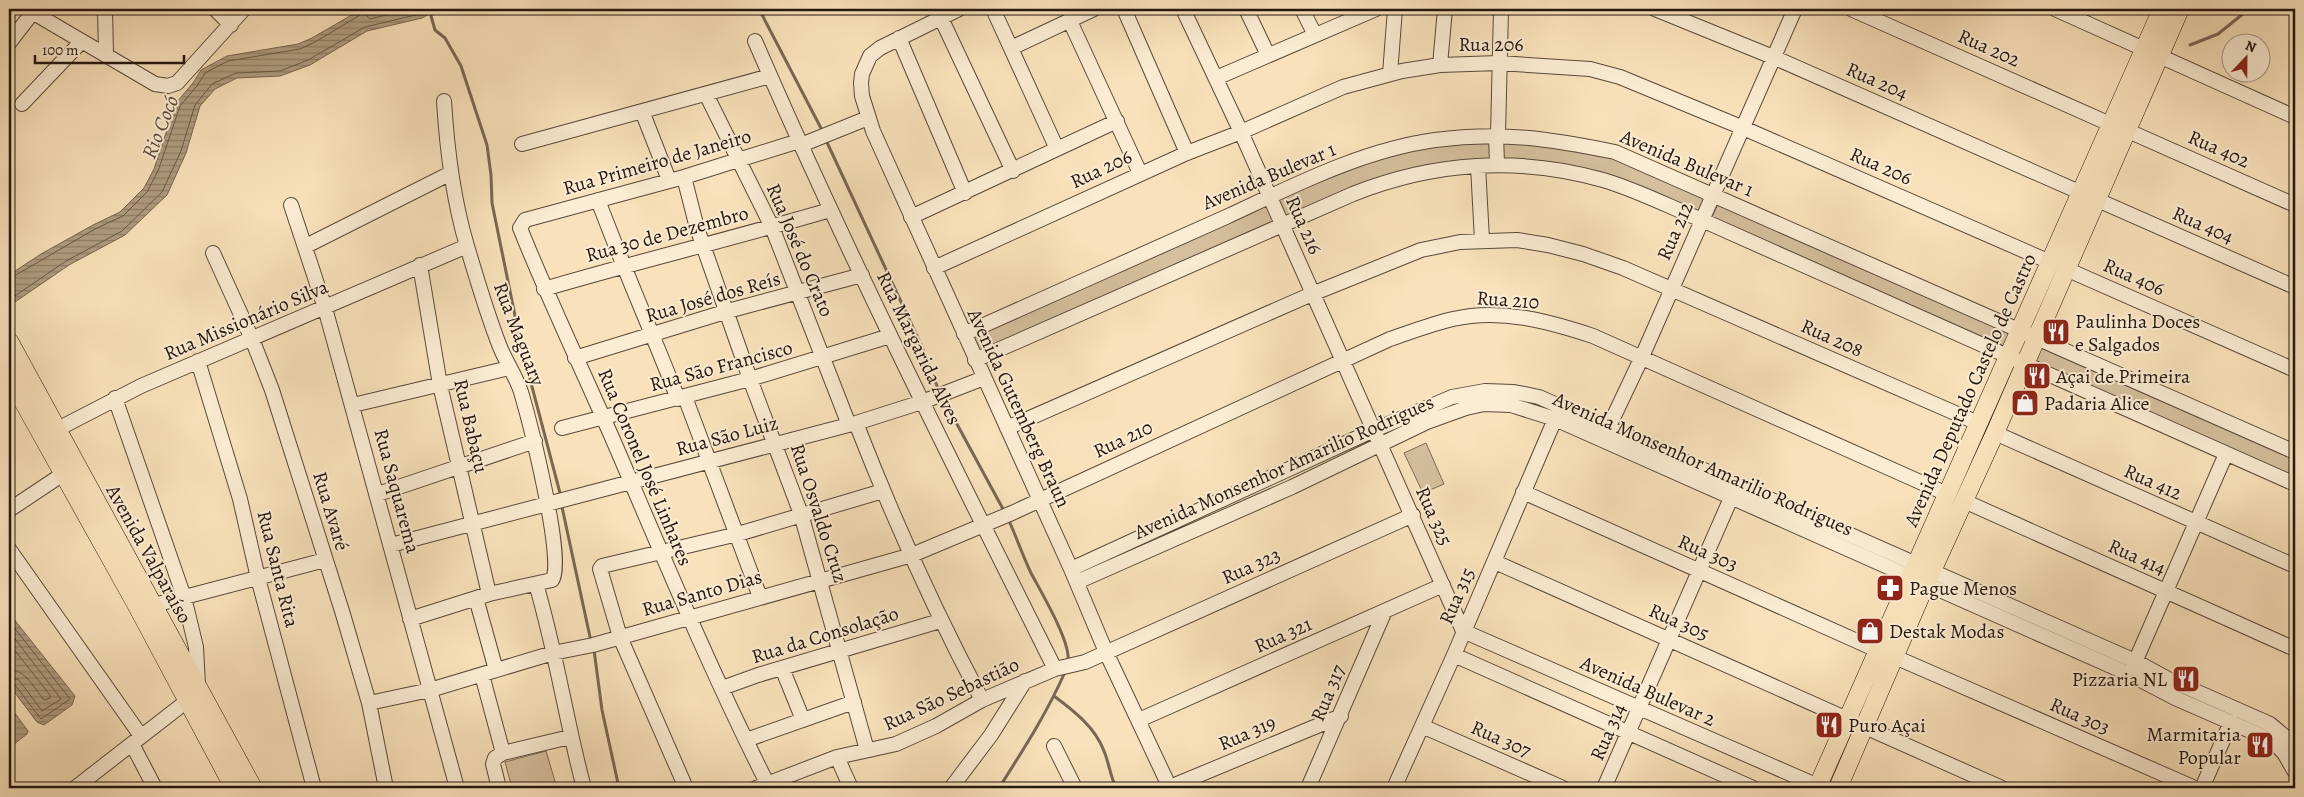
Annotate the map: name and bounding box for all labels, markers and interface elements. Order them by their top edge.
street label: Rua 202 [1954,22,2025,74]
street label: Rua 206 [1458,31,1524,58]
scale bar [35,32,184,64]
north arrow [2222,32,2272,82]
text: N [2242,36,2259,57]
text: 100 m [42,40,79,60]
street label: Rua 204 [1842,55,1912,107]
water label: Rio Cocó [135,91,185,163]
street label: Rua Primeiro de Janeiro [560,122,754,202]
street label: Avenida Bulevar 1 [1615,122,1758,203]
street label: Rua 402 [2184,123,2255,175]
street label: Avenida Bulevar 1 [1197,136,1340,217]
street label: Rua 206 [1846,140,1916,192]
street label: Rua 206 [1066,143,1136,195]
street label: Rua José do Crato [760,179,840,321]
street label: Rua 216 [1279,192,1329,258]
street label: Rua 212 [1650,197,1700,265]
street label: Rua 30 de Dezembro [582,199,752,269]
street label: Rua 404 [2168,200,2238,250]
street label: Avenida Deputado Castelo de Castro [1897,249,2043,532]
street label: Rua 406 [2099,252,2169,302]
street label: Rua José dos Reís [642,265,784,329]
street label: Rua Margarida Alves [870,267,968,429]
street label: Rua Missionário Silva [160,273,333,367]
street label: Rua Maguary [487,278,551,391]
street label: Rua 210 [1476,284,1540,316]
street label: Avenida Gutemberg Braun [961,303,1077,512]
place label: Paulinha Doces e Salgados [2075,308,2200,358]
street label: Rua 208 [1797,312,1867,364]
restaurant icon: Paulinha Doces e Salgados [2041,317,2071,347]
street label: Rua São Francisco [646,334,796,398]
restaurant icon: Açai de Primeira [2022,361,2052,391]
place label: Açai de Primeira [2055,363,2191,390]
street label: Rua Coronel José Linhares [591,364,699,570]
street label: Rua Babaçu [447,376,495,476]
street label: Avenida Monsenhor Amarilio Rodrigues [1548,385,1857,543]
street label: Avenida Monsenhor Amarilio Rodrigues [1129,388,1438,546]
shop icon: Padaria Alice [2010,388,2040,418]
place label: Padaria Alice [2044,390,2150,417]
street label: Rua São Luiz [673,409,781,463]
street label: Rua 210 [1089,414,1157,464]
street label: Rua Saquarema [367,426,427,557]
street label: Rua Osvaldo Cruz [784,440,854,586]
street label: Rua 412 [2120,457,2187,507]
street label: Rua Avaré [306,468,356,554]
street label: Avenida Valparaíso [99,479,198,628]
street label: Rua 325 [1409,482,1459,550]
street label: Rua Santa Rita [250,508,306,631]
street label: Rua 303 [1674,528,1742,578]
street label: Rua 414 [2104,532,2170,582]
street label: Rua 323 [1217,541,1285,591]
street label: Rua Santo Dias [639,563,765,623]
street label: Rua 315 [1433,563,1481,629]
pharmacy icon: Pague Menos [1875,573,1905,603]
place label: Pague Menos [1909,575,2017,602]
street label: Rua 305 [1645,597,1713,647]
street label: Rua da Consolação [748,600,902,670]
street label: Rua 321 [1250,610,1316,660]
shop icon: Destak Modas [1855,616,1885,646]
place label: Destak Modas [1889,618,2004,645]
street label: Avenida Bulevar 2 [1575,649,1720,733]
street label: Rua São Sebastião [879,651,1024,737]
street label: Rua 317 [1304,660,1352,726]
restaurant icon: Pizzaria NL [2171,664,2201,694]
place label: Pizzaria NL [2072,666,2168,693]
street label: Rua 303 [2046,691,2114,741]
street label: Rua 314 [1583,699,1633,765]
street label: Rua 319 [1214,709,1280,757]
restaurant icon: Puro Açai [1814,710,1844,740]
place label: Puro Açai [1848,712,1926,739]
street label: Rua 307 [1467,714,1536,764]
place label: Marmitaria Popular [2146,721,2242,771]
restaurant icon: Marmitaria Popular [2245,730,2275,760]

